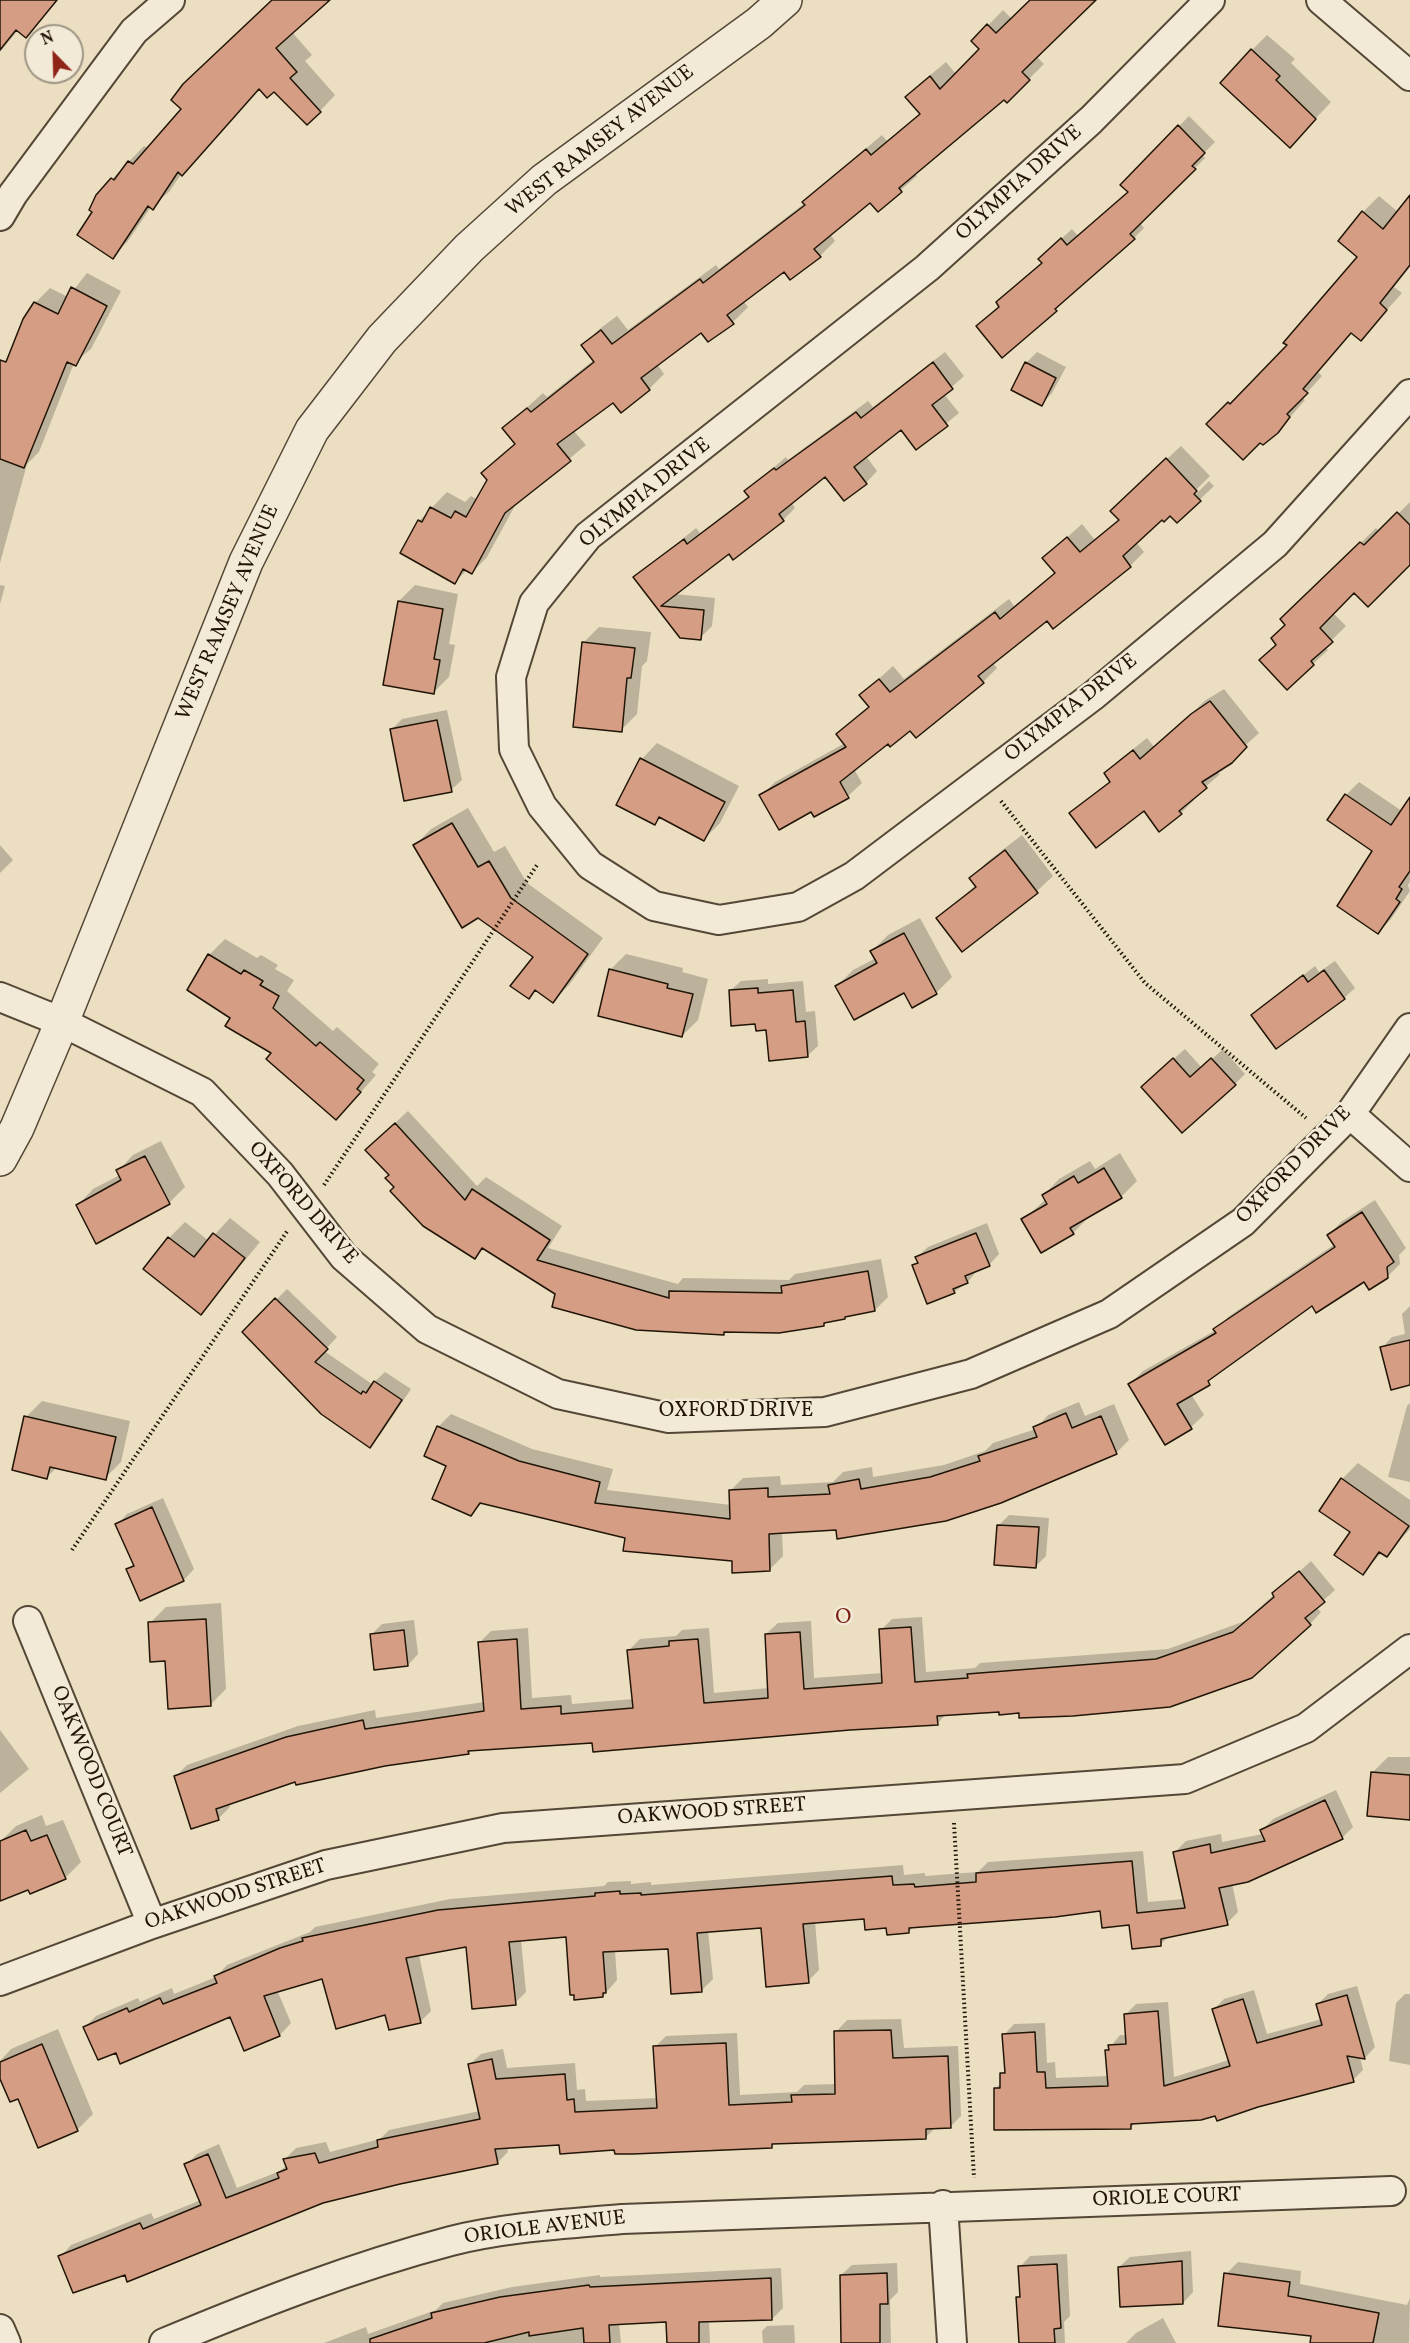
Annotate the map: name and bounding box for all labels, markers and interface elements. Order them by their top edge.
north arrow [24,24,84,84]
text: N [38,27,57,52]
street label: WEST RAMSEY AVENUE [502,61,700,223]
street label: OLYMPIA DRIVE [952,121,1088,247]
street label: OLYMPIA DRIVE [575,433,717,555]
street label: WEST RAMSEY AVENUE [172,501,286,725]
street label: OLYMPIA DRIVE [1001,649,1143,769]
street label: OXFORD DRIVE [1232,1102,1358,1230]
street label: OXFORD DRIVE [242,1137,362,1271]
street label: OXFORD DRIVE [659,1399,813,1425]
district label: O [835,1606,853,1632]
street label: OAKWOOD COURT [44,1682,136,1862]
street label: OAKWOOD STREET [617,1794,807,1832]
street label: OAKWOOD STREET [142,1855,330,1937]
street label: ORIOLE COURT [1092,2184,1242,2214]
street label: ORIOLE AVENUE [463,2207,627,2251]

